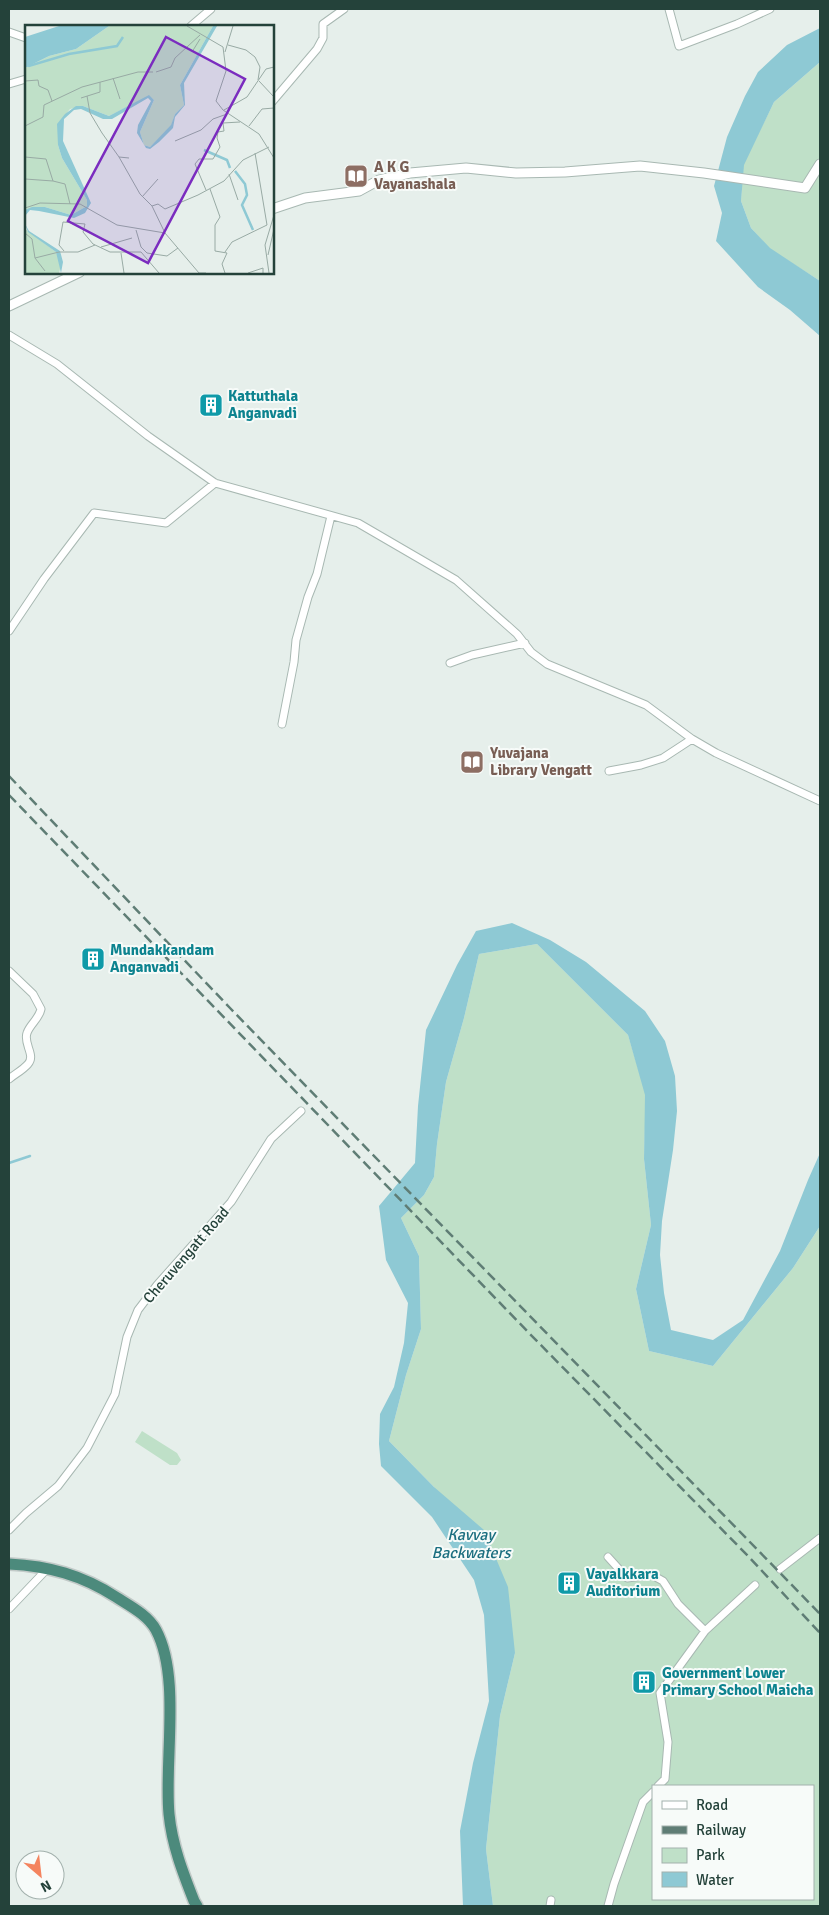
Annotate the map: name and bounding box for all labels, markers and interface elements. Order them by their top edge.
inset map [25,25,274,274]
place label: A K G Vayanashala [374,158,456,193]
library icon: A K G Vayanashala [343,163,369,189]
place label: Kattuthala Anganvadi [228,387,299,422]
building icon: Kattuthala Anganvadi [198,392,224,418]
place label: Yuvajana Library Vengatt [489,744,592,779]
library icon: Yuvajana Library Vengatt [459,749,485,775]
place label: Mundakkandam Anganvadi [110,941,214,976]
building icon: Mundakkandam Anganvadi [80,946,106,972]
street label: Cheruvengatt Road [139,1203,233,1307]
water label: Kavvay Backwaters [432,1525,512,1563]
place label: Vayalkkara Auditorium [586,1565,660,1600]
building icon: Vayalkkara Auditorium [556,1570,582,1596]
place label: Government Lower Primary School Maicha [662,1664,814,1699]
building icon: Government Lower Primary School Maicha [631,1669,657,1695]
legend [652,1785,814,1900]
text: Road [696,1796,728,1814]
text: Railway [696,1821,746,1839]
text: Park [696,1846,725,1864]
north arrow [15,1850,65,1900]
text: Water [696,1871,734,1889]
text: N [38,1876,54,1896]

